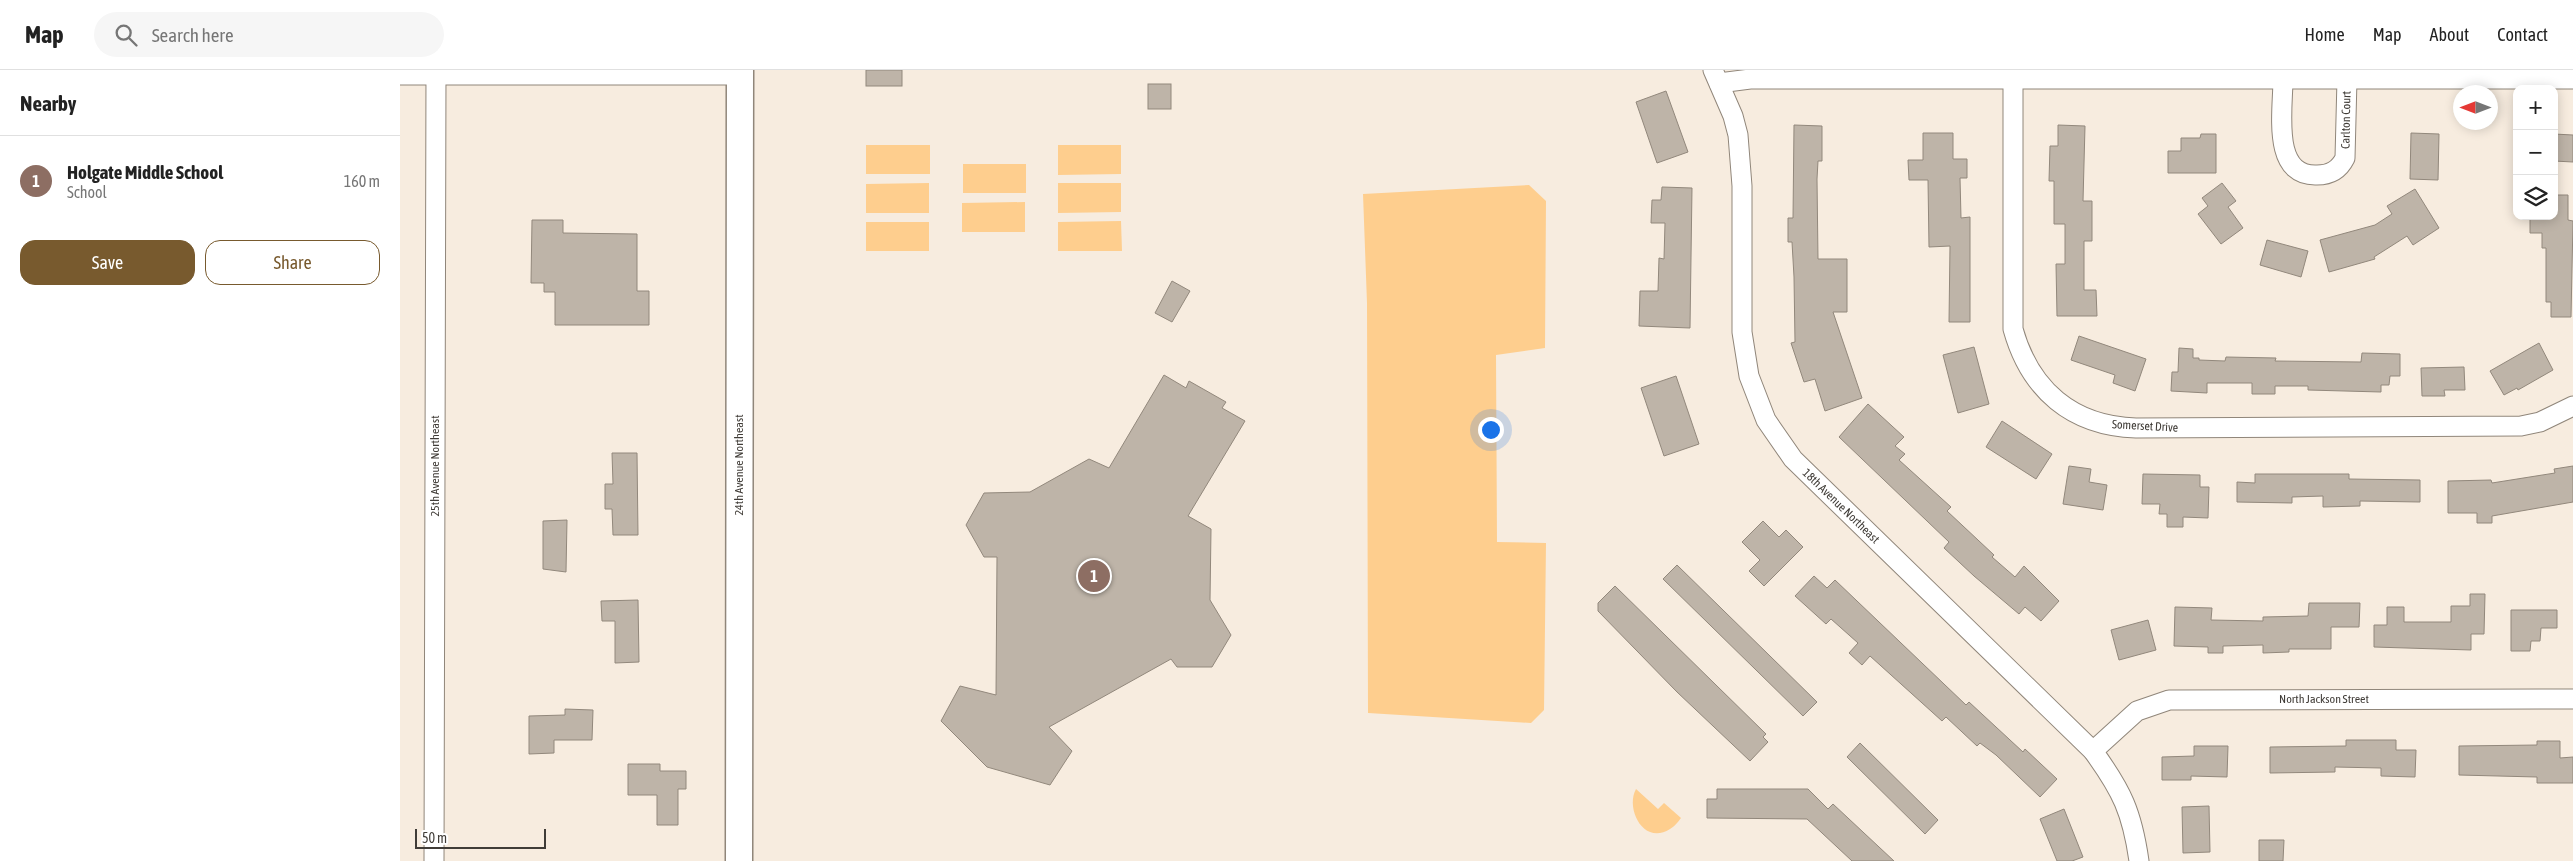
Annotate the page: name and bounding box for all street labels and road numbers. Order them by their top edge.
street label: Carlton Court [2338,90,2354,149]
street label: 24th Avenue Northeast [732,414,746,516]
street label: 25th Avenue Northeast [428,415,442,517]
street label: Somerset Drive [2111,417,2179,435]
street label: 18th Avenue Northeast [1800,466,1883,547]
street label: North Jackson Street [2279,692,2369,706]

